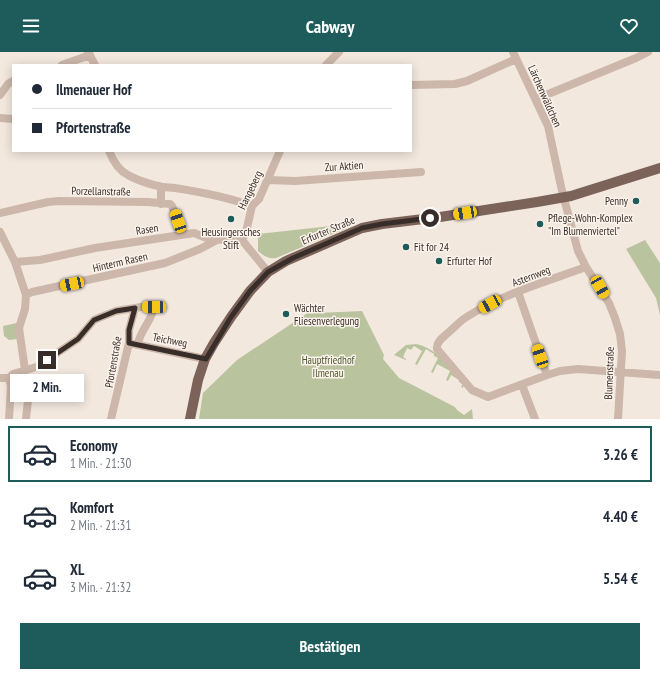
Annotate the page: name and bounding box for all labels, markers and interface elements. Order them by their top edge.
icon: menu [20,15,42,37]
text: Cabway [306,15,354,38]
icon: heart [618,15,640,37]
street label: Lärchenwäldchen [525,63,565,129]
text: Ilmenauer Hof [56,80,132,99]
text: Pfortenstraße [56,118,131,137]
street label: Zur Aktien [324,158,364,174]
street label: Hangeberg [235,168,265,212]
street label: Porzellanstraße [71,183,131,199]
place label: Penny [605,194,629,208]
marker: Penny [631,196,641,206]
car [452,205,478,221]
car [168,208,188,234]
route start [421,209,439,227]
place label: Pflege-Wohn-Komplex "Im Blumenviertel" [548,211,633,238]
street label: Erfurter Straße [299,212,357,247]
marker: Heusingersches Stift [226,214,236,224]
marker: Pflege-Wohn-Komplex "Im Blumenviertel" [535,219,545,229]
street label: Rasen [135,220,160,238]
place label: Heusingersches Stift [201,225,261,252]
place label: Fit for 24 [414,240,449,254]
marker: Fit for 24 [401,242,411,252]
street label: Hinterm Rasen [91,249,149,275]
place label: Erfurter Hof [447,254,493,268]
marker: Erfurter Hof [434,256,444,266]
street label: Asternweg [510,262,552,290]
car [589,274,611,300]
car [59,276,85,292]
car [477,293,503,315]
car [142,301,166,313]
place label: Wächter Fliesenverlegung [294,301,359,328]
marker: Wächter Fliesenverlegung [281,309,291,319]
street label: Teichweg [151,330,189,350]
street label: Pfortenstraße [102,335,124,389]
car [530,343,550,369]
street label: Blumenstraße [601,346,617,400]
route end [38,351,56,369]
park label: Hauptfriedhof Ilmenau [302,353,356,380]
callout: 2 Min. [10,374,84,402]
text: 2 Min. [32,379,62,396]
icon: car [22,436,58,472]
text: Economy [70,436,118,455]
text: 3.26 € [603,445,638,464]
text: 1 Min. · 21:30 [70,455,131,472]
icon: car [22,498,58,534]
text: Komfort [70,498,114,517]
text: 4.40 € [603,507,638,526]
text: 2 Min. · 21:31 [70,517,131,534]
icon: car [22,560,58,596]
text: XL [70,560,84,579]
text: 5.54 € [603,569,638,588]
text: 3 Min. · 21:32 [70,579,131,596]
button: Bestätigen [20,623,640,669]

